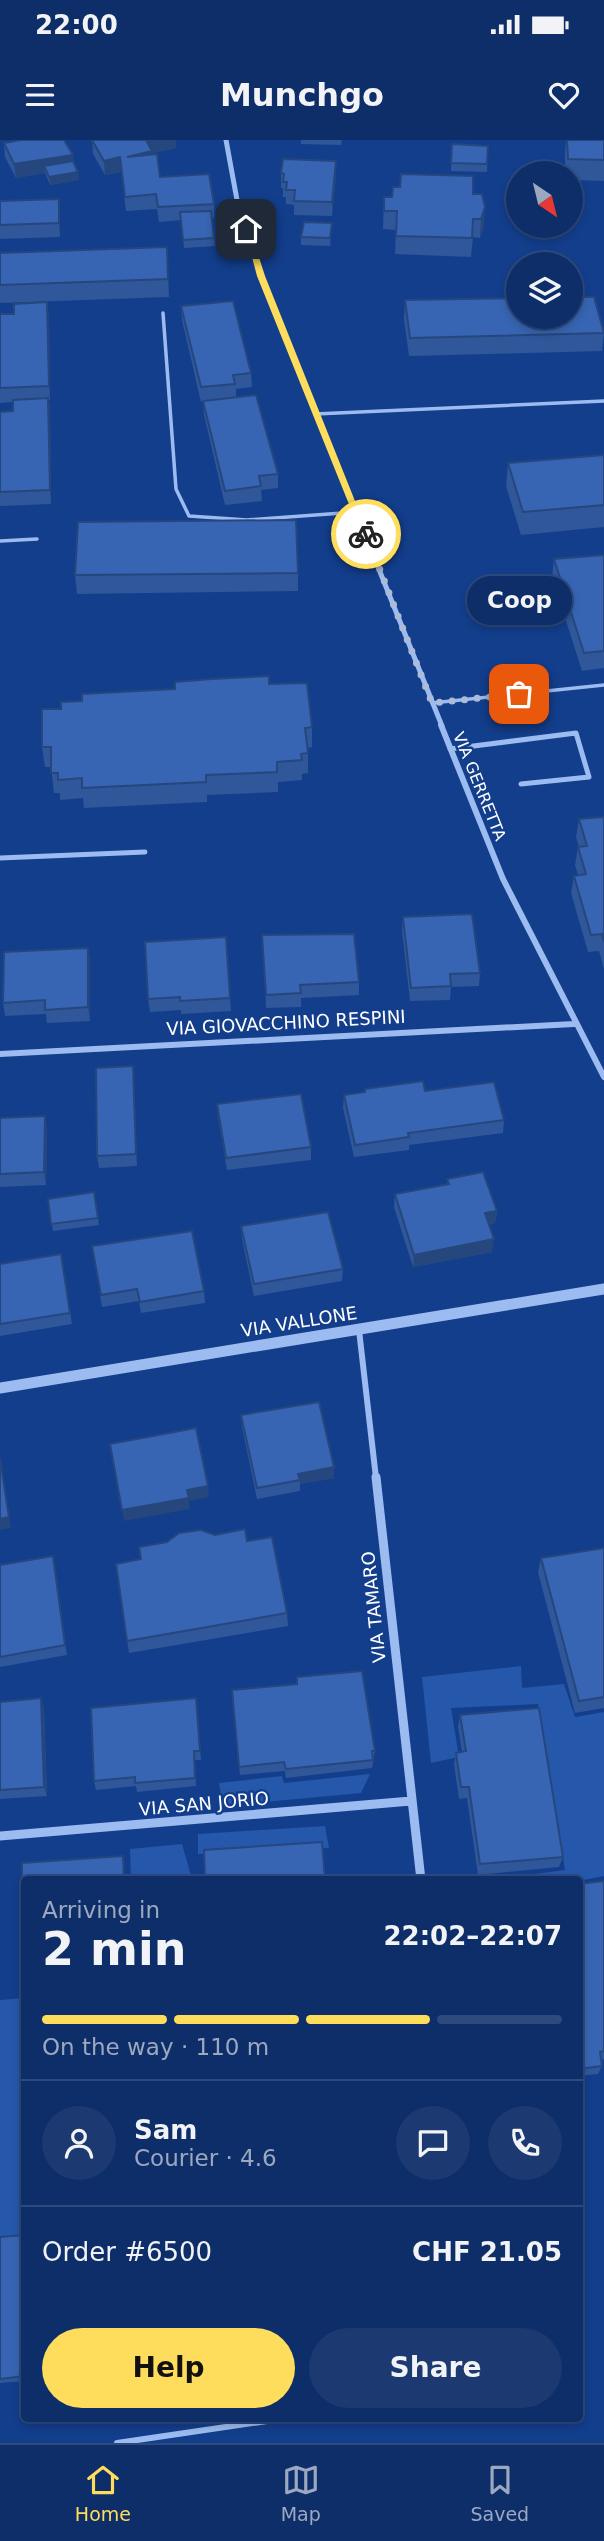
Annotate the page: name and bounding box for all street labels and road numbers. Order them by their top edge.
street label: VIA GERRETTA [449,729,510,843]
street label: VIA GIOVACCHINO RESPINI [166,1006,406,1039]
street label: VIA VALLONE [239,1302,359,1341]
street label: VIA TAMARO [357,1550,390,1664]
street label: VIA SAN JORIO [138,1787,270,1820]

